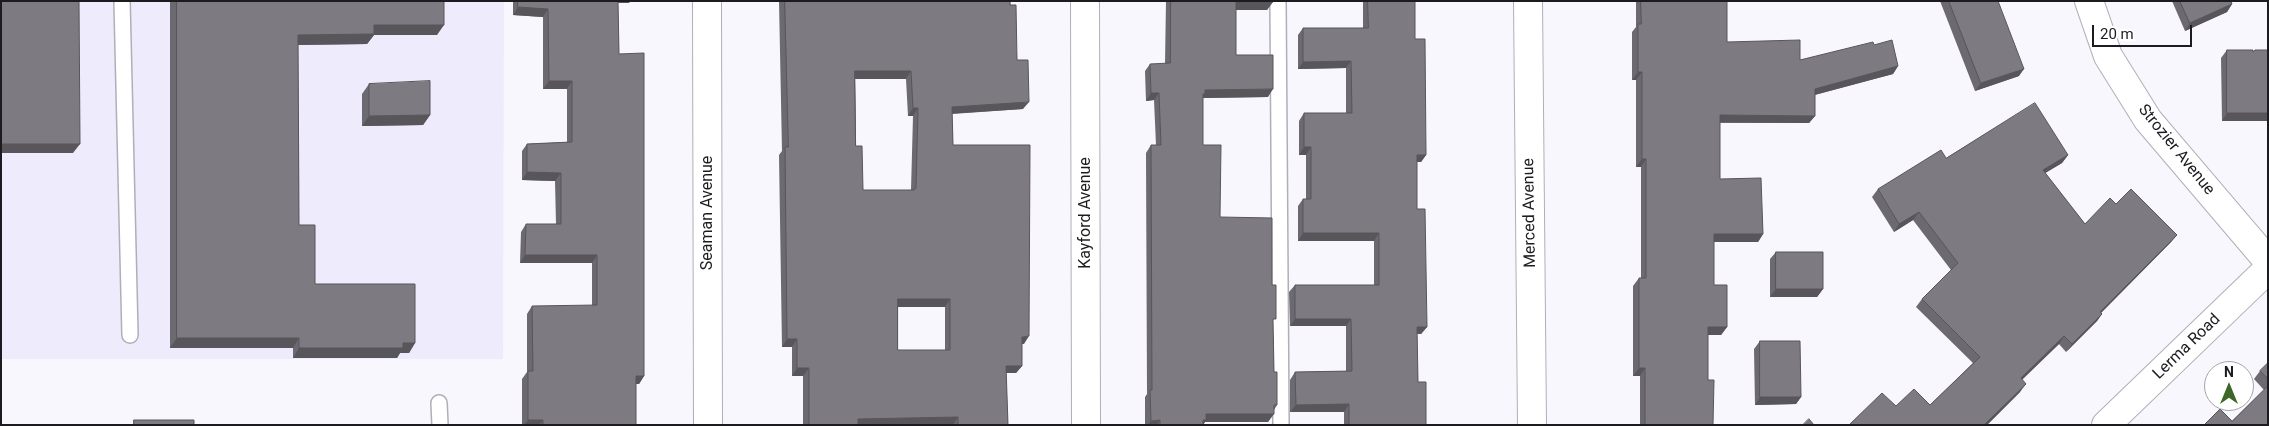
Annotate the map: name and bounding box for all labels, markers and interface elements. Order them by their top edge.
scale bar [2094,15,2194,47]
text: 20 m [2100,25,2134,43]
street label: Strozier Avenue [2134,101,2218,199]
street label: Seaman Avenue [698,156,718,270]
street label: Kayford Avenue [1076,157,1096,269]
street label: Merced Avenue [1519,158,1541,268]
street label: Lerma Road [2149,310,2225,384]
north arrow [2204,361,2254,411]
text: N [2224,364,2234,380]

